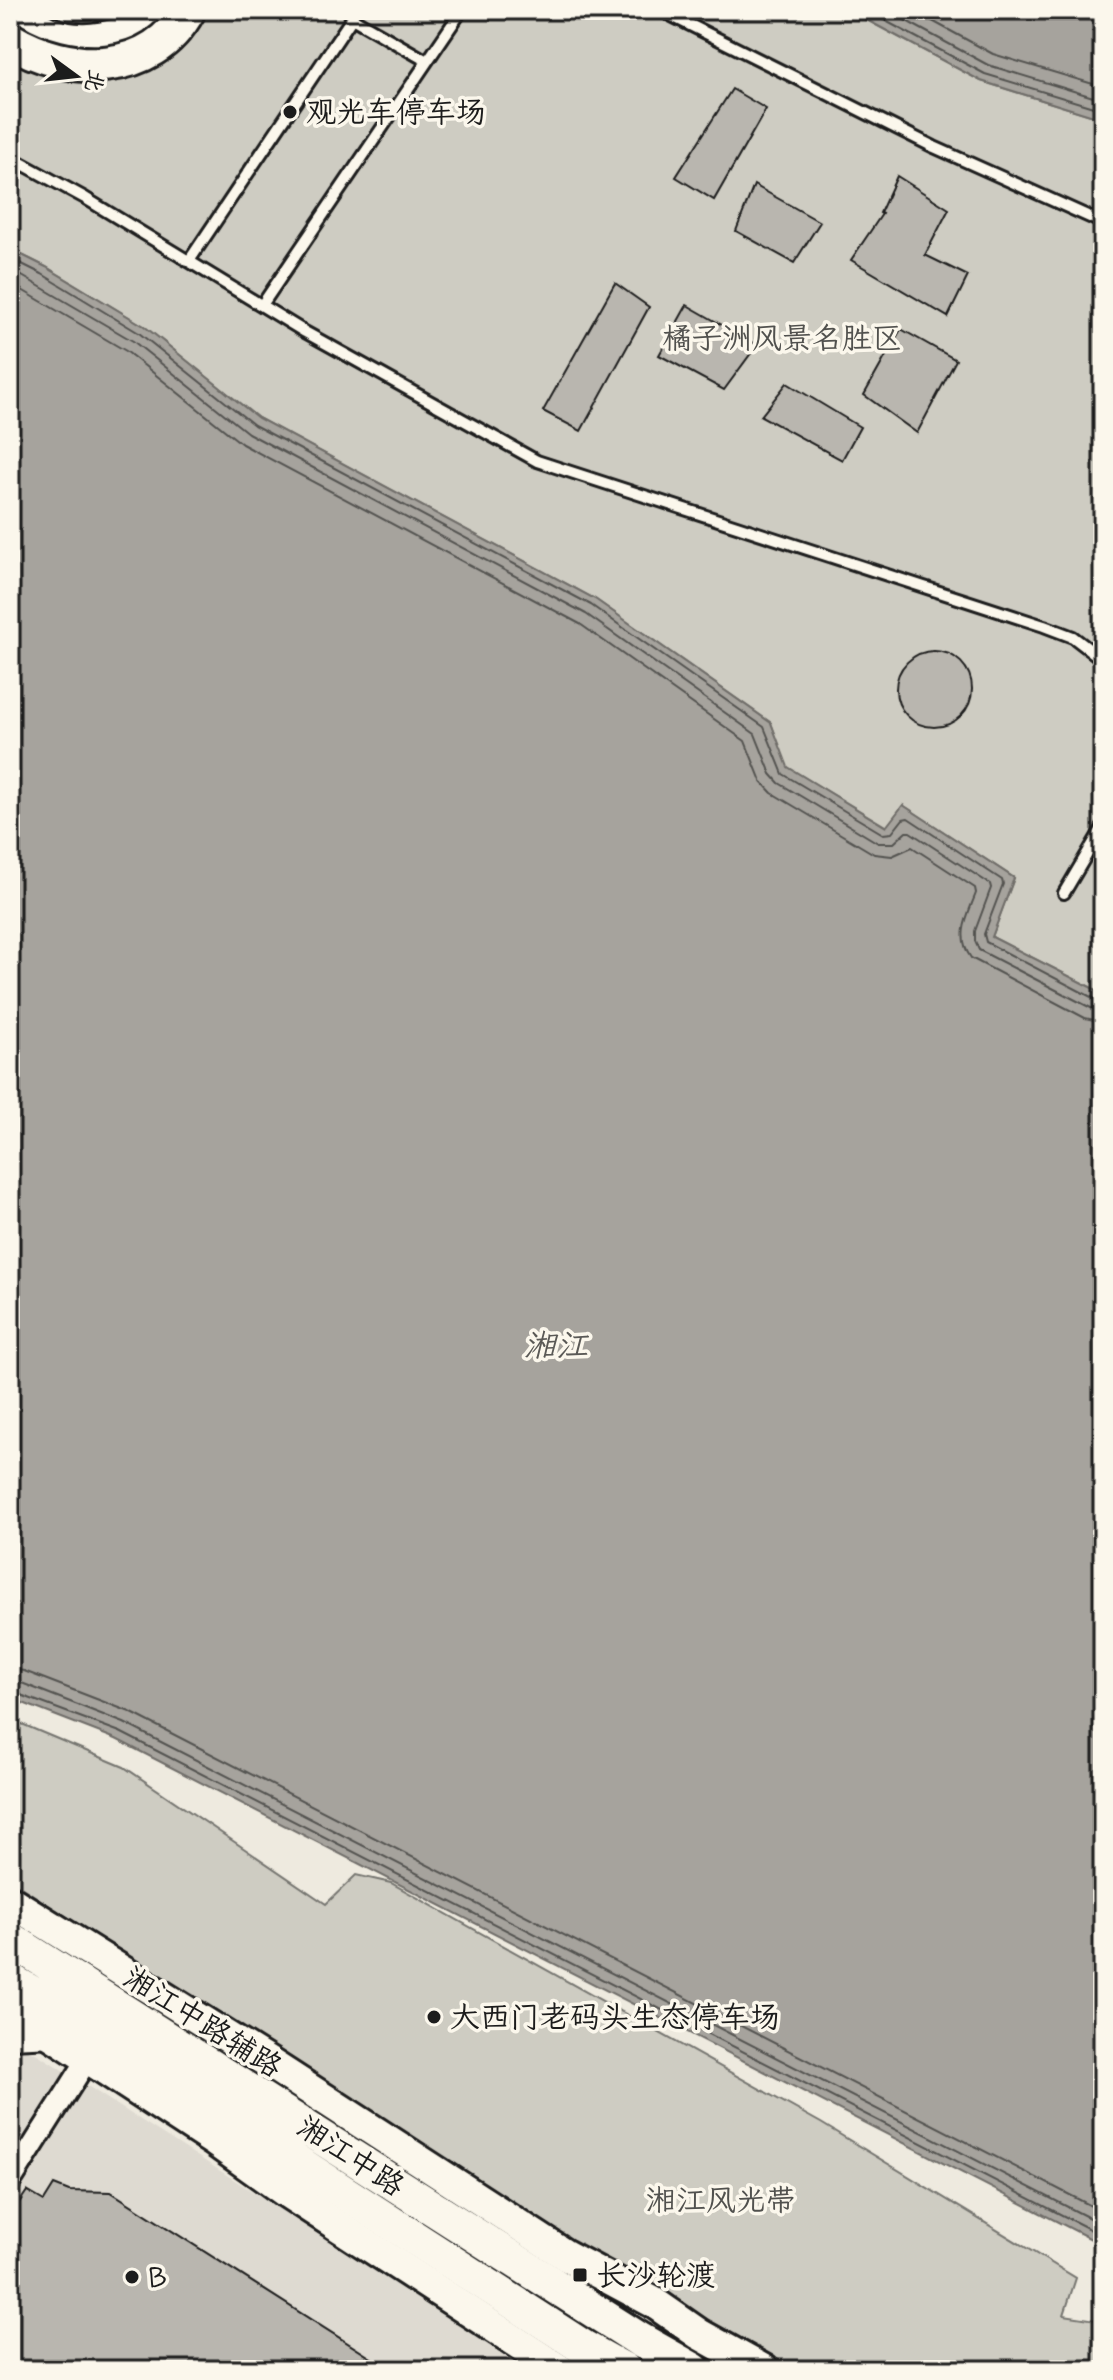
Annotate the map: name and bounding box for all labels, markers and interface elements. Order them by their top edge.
north arrow [36,36,116,116]
text: 北 [77,66,110,95]
place label: 观光车停车场 [306,94,486,133]
marker: 观光车停车场 [281,103,299,121]
park label: 橘子洲风景名胜区 [662,320,902,359]
water label: 湘江 [524,1326,590,1368]
street label: 湘江中路辅路 [116,1959,289,2088]
place label: 大西门老码头生态停车场 [450,1999,780,2038]
marker: 大西门老码头生态停车场 [425,2008,443,2026]
street label: 湘江中路 [289,2108,411,2206]
park label: 湘江风光带 [646,2182,796,2221]
place label: 长沙轮渡 [596,2257,716,2296]
place label: B [148,2259,167,2298]
marker: 长沙轮渡 [571,2266,589,2284]
marker: B [123,2268,141,2286]

